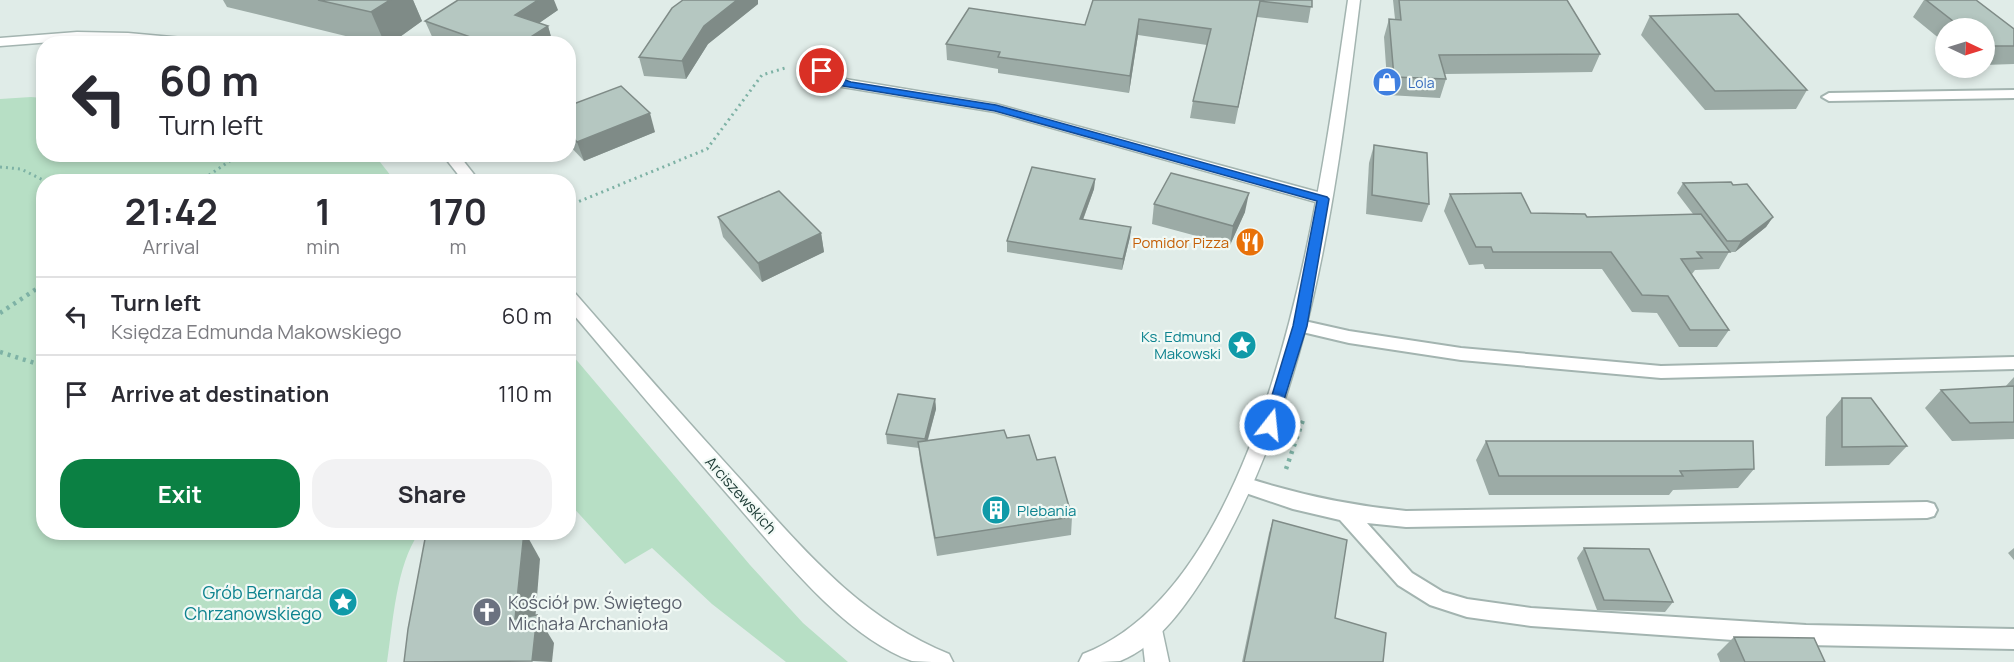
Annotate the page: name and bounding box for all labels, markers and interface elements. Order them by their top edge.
north arrow [1935,18,1995,78]
map controls [1935,18,1995,78]
pin [796,45,847,96]
text: 60 m [159,51,259,109]
icon: arrive [805,54,838,87]
icon: left [60,60,138,138]
shop icon: Lola [1371,66,1403,98]
place label: Lola [1408,73,1434,92]
text: Turn left [159,106,263,143]
text: 21:42 [125,187,218,236]
text: 1 [315,187,331,236]
text: 170 [429,187,487,236]
restaurant icon: Pomidor Pizza [1234,226,1266,258]
place label: Pomidor Pizza [1132,232,1229,253]
text: Arrival [143,233,200,260]
text: min [306,233,340,260]
text: m [449,233,466,260]
text: Turn left [111,288,201,318]
icon: left [60,300,93,333]
text: 60 m [502,301,552,331]
text: Księdza Edmunda Makowskiego [111,318,402,345]
place label: Ks. Edmund Makowski [1141,326,1221,364]
place icon: Ks. Edmund Makowski [1226,329,1258,361]
icon: arrive [60,378,93,411]
text: Arrive at destination [111,379,329,409]
text: 110 m [498,379,552,409]
position arrow [1238,393,1302,457]
street label: Arciszewskich [701,452,781,538]
button: Exit [60,459,300,528]
button: Share [312,459,552,528]
building icon: Plebania [980,494,1012,526]
place label: Plebania [1017,500,1076,521]
place label: Grób Bernarda Chrzanowskiego [184,580,322,625]
place icon: Grób Bernarda Chrzanowskiego [327,586,359,618]
place label: Kościół pw. Świętego Michała Archanioła [508,590,682,635]
church icon: Kościół pw. Świętego Michała Archanioła [471,596,503,628]

